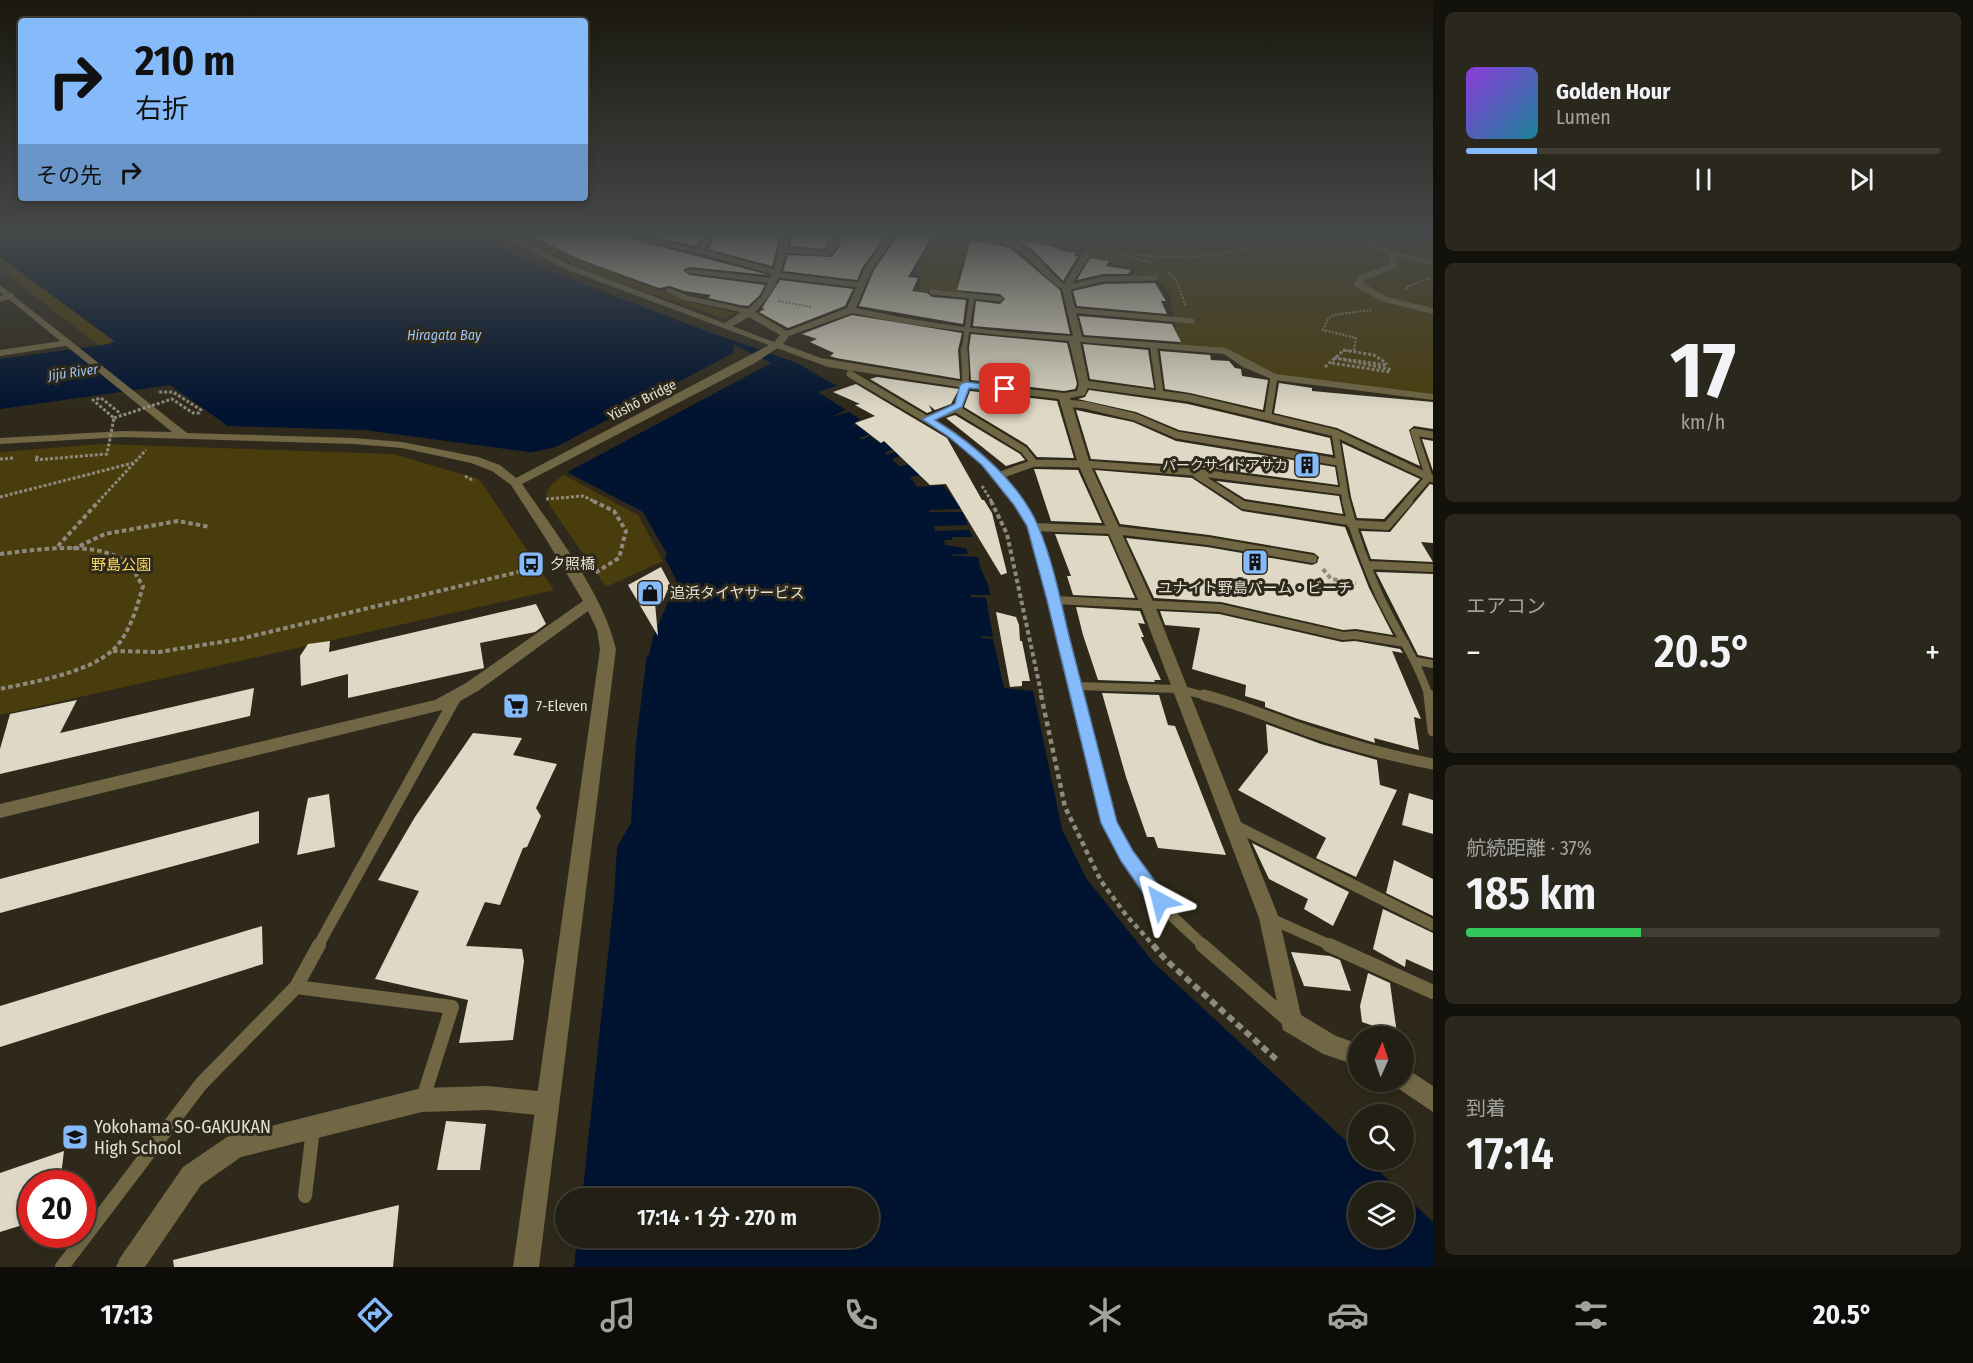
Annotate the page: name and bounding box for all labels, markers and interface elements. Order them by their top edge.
text: 210 m [135,36,235,86]
icon: right [36,42,114,120]
text: Golden Hour [1556,78,1670,105]
text: 右折 [135,93,189,125]
text: Lumen [1556,105,1611,129]
icon: right [114,156,147,189]
text: その先 [36,162,102,189]
icon: previous [1529,163,1562,196]
icon: pause [1687,163,1720,196]
icon: next [1845,163,1878,196]
text: 17 [1670,324,1736,418]
water label: Hiragata Bay [407,327,482,344]
water label: Jijū River [46,360,100,385]
pin [979,363,1030,414]
icon: arrive [988,372,1021,405]
street label: Yūshō Bridge [605,376,679,425]
text: km/h [1681,410,1725,434]
building icon: パークサイドアサカ [1292,450,1322,480]
place label: パークサイドアサカ [1162,457,1288,474]
building icon: ユナイト野島パーム・ビーチ [1240,547,1270,577]
bus stop icon: 夕照橋 [516,549,546,579]
place label: 夕照橋 [550,555,595,573]
park label: 野島公園 [91,556,151,574]
shop icon: 追浜タイヤサービス [635,578,665,608]
place label: ユナイト野島パーム・ビーチ [1158,579,1352,597]
place label: 追浜タイヤサービス [670,584,805,602]
text: エアコン [1466,594,1546,618]
text: 20.5° [1654,625,1752,679]
text: − [1466,633,1481,673]
text: + [1925,633,1940,673]
supermarket icon: 7-Eleven [501,691,531,721]
place label: 7-Eleven [536,697,588,715]
text: 航続距離 · 37% [1466,836,1592,860]
text: 185 km [1466,867,1596,921]
position arrow [1128,869,1192,933]
north arrow [1348,1026,1414,1092]
map controls [1348,1026,1414,1248]
text: 到着 [1466,1096,1506,1120]
button: search [1348,1104,1414,1170]
place label: Yokohama SO-GAKUKAN High School [94,1116,271,1159]
school or university icon: Yokohama SO-GAKUKAN High School [60,1122,90,1152]
text: 17:14 [1466,1127,1554,1181]
speed limit sign: 20 [18,1170,96,1248]
button: layers [1348,1182,1414,1248]
text: 17:14 · 1 分 · 270 m [637,1204,797,1231]
icon: directions [354,1294,396,1336]
icon: music [597,1294,639,1336]
icon: phone [840,1294,882,1336]
icon: climate [1084,1294,1126,1336]
icon: car [1327,1294,1369,1336]
icon: filters [1570,1294,1612,1336]
text: 17:13 [101,1299,153,1331]
text: 20.5° [1813,1299,1872,1331]

